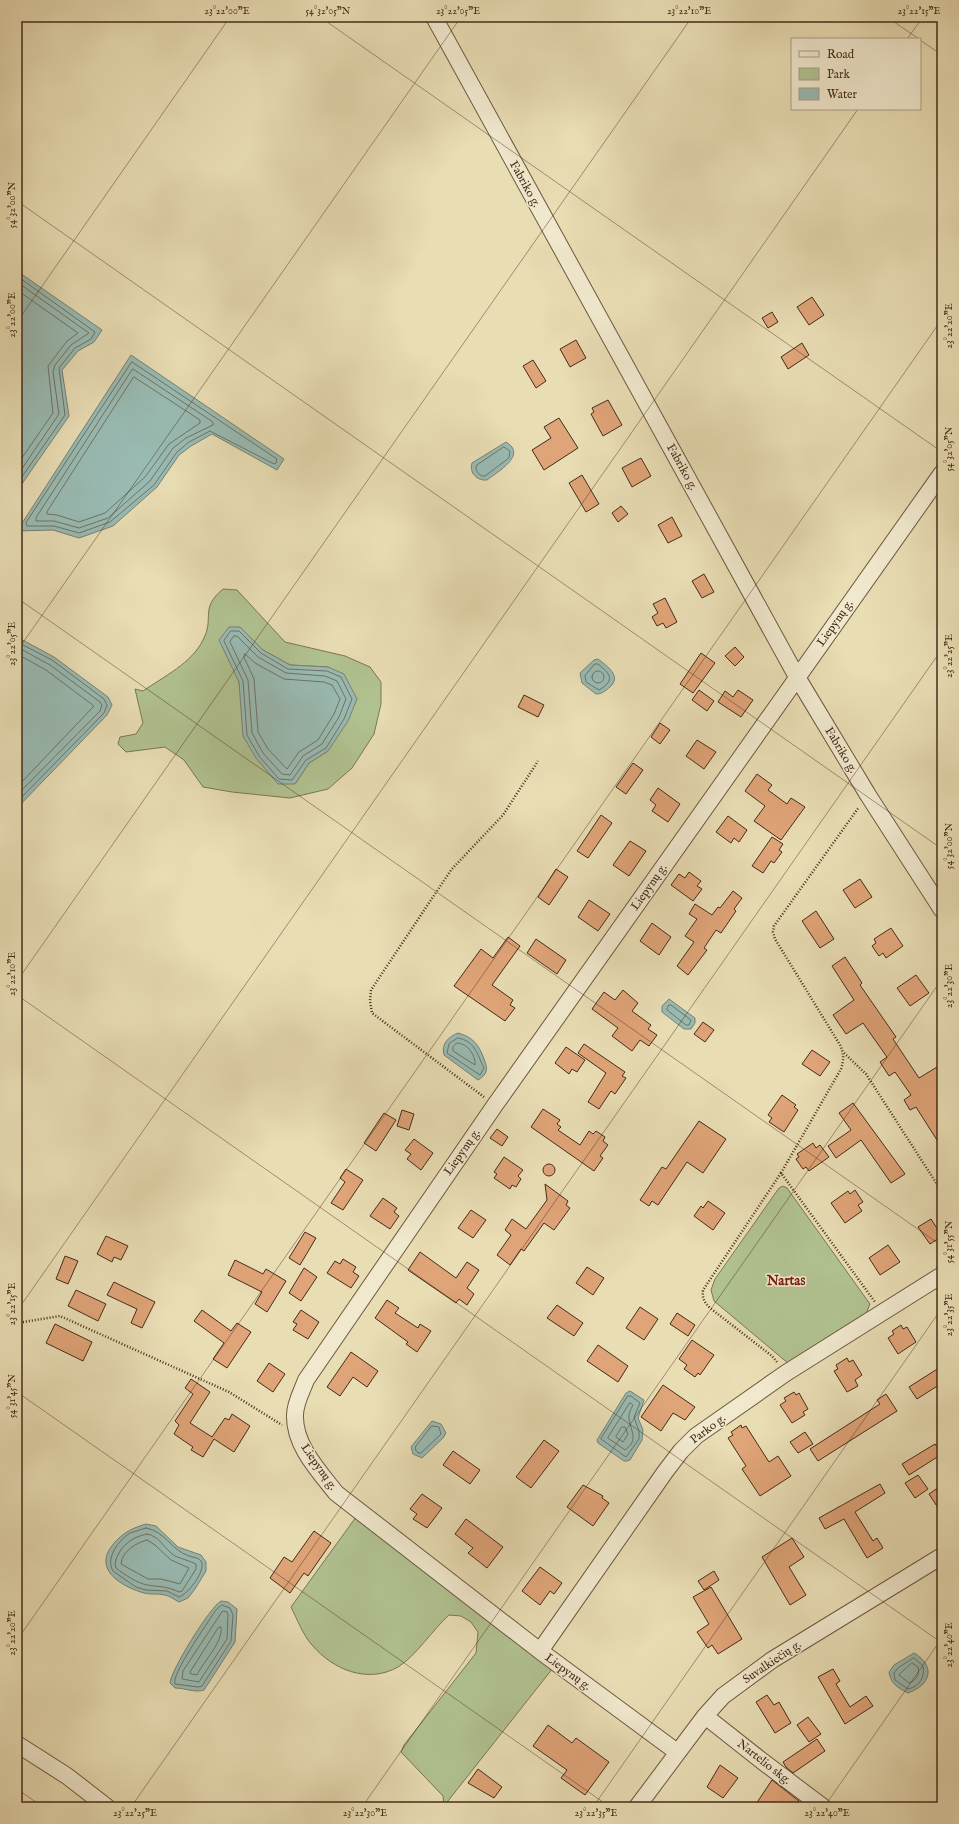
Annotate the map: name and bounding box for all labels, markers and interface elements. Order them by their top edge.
text: 23°22'00"E [204,5,250,18]
text: 54°32'05"N [306,5,351,18]
text: 23°22'05"E [436,5,480,18]
text: 23°22'10"E [667,5,711,18]
text: 23°22'15"E [898,5,941,18]
legend [791,38,921,110]
text: Road [827,47,855,62]
text: Park [827,67,850,82]
text: Water [827,87,858,102]
street label: Fabriko g. [506,158,544,210]
text: 54°32'00"N [6,182,19,228]
text: 23°22'00"E [6,292,19,338]
text: 23°22'20"E [943,303,956,349]
text: 54°32'05"N [943,426,956,472]
street label: Fabriko g. [663,441,701,493]
street label: Liepynų g. [813,597,857,650]
text: 23°22'05"E [6,622,19,666]
text: 23°22'25"E [943,634,956,678]
street label: Fabriko g. [821,724,861,776]
text: 54°32'00"N [943,823,956,869]
street label: Liepynų g. [627,861,671,914]
text: 23°22'10"E [6,952,19,996]
text: 23°22'30"E [943,964,956,1008]
street label: Liepynų g. [440,1126,484,1179]
text: 54°31'55"N [943,1220,956,1263]
district label: Nartas [766,1272,805,1290]
text: 23°22'15"E [6,1282,19,1325]
text: 23°22'35"E [943,1293,956,1337]
text: 54°31'45"N [6,1374,19,1418]
street label: Parko g. [687,1411,729,1447]
street label: Liepynų g. [297,1441,341,1494]
text: 23°22'20"E [6,1610,19,1656]
text: 23°22'40"E [943,1622,956,1668]
street label: Suvalkiečių g. [740,1637,804,1687]
street label: Liepynų g. [541,1650,594,1695]
street label: Nartelio skg. [734,1736,794,1788]
text: 23°22'25"E [113,1807,157,1820]
text: 23°22'30"E [343,1807,387,1820]
text: 23°22'35"E [575,1807,618,1820]
text: 23°22'40"E [804,1807,850,1820]

